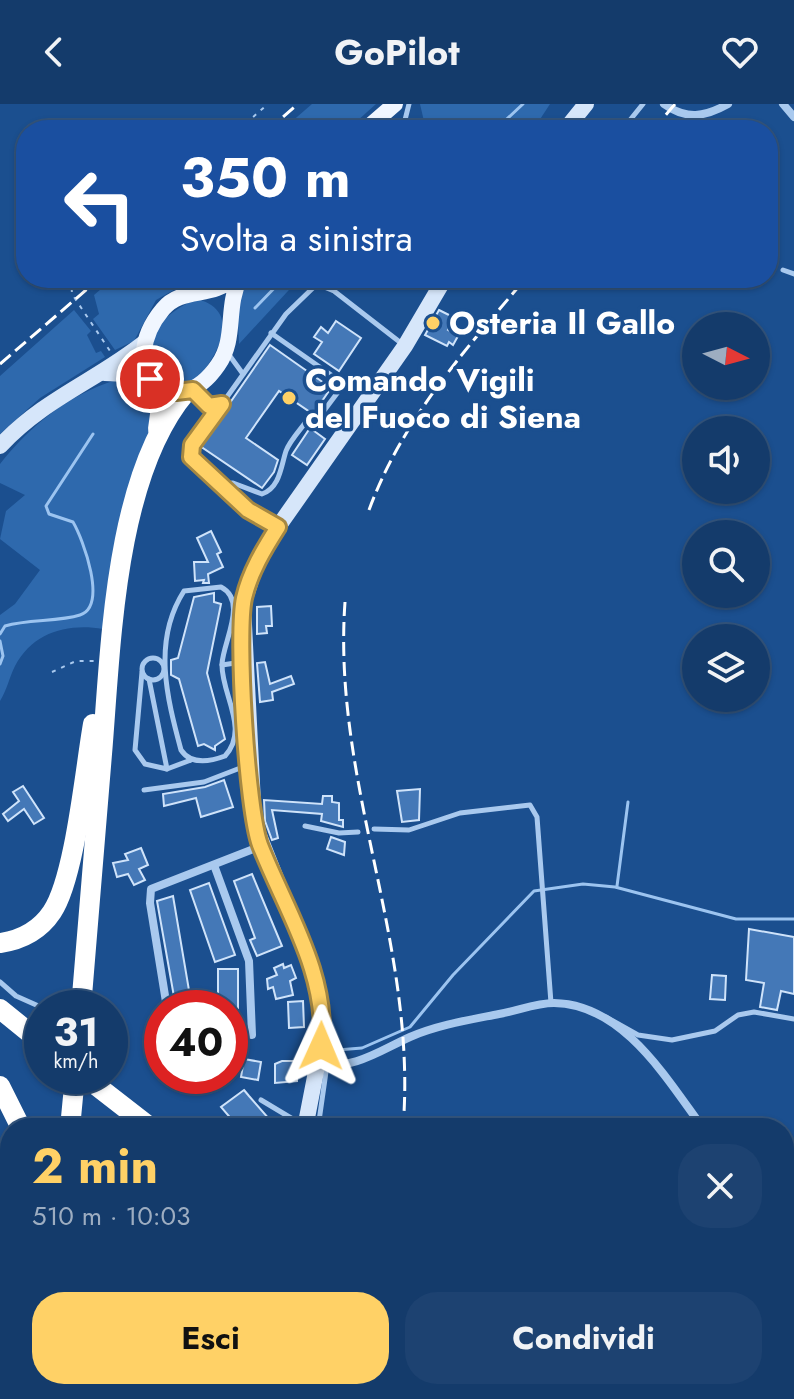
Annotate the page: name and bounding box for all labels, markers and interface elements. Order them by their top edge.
text: GoPilot [334,26,460,78]
icon: back [32,30,76,74]
icon: heart [718,30,762,74]
text: 350 m [180,137,351,218]
icon: left [48,152,152,256]
text: Svolta a sinistra [180,212,413,264]
place label: Osteria Il Gallo [449,300,675,346]
north arrow [682,312,770,400]
map controls [682,312,770,712]
marker: Osteria Il Gallo [424,314,442,332]
pin [116,345,184,413]
icon: arrive [128,357,172,401]
place label: Comando Vigili del Fuoco di Siena [305,357,581,440]
marker: Comando Vigili del Fuoco di Siena [280,389,298,407]
button: sound [682,416,770,504]
button: search [682,520,770,608]
button: layers [682,624,770,712]
speed limit sign: 40 [144,990,248,1094]
text: 31 [53,1003,99,1061]
position arrow [279,1004,363,1088]
text: km/h [53,1047,99,1076]
text: 2 min [32,1132,158,1201]
button: close [678,1144,762,1228]
text: 510 m · 10:03 [32,1197,190,1235]
button: Esci [32,1292,389,1384]
button: Condividi [405,1292,762,1384]

